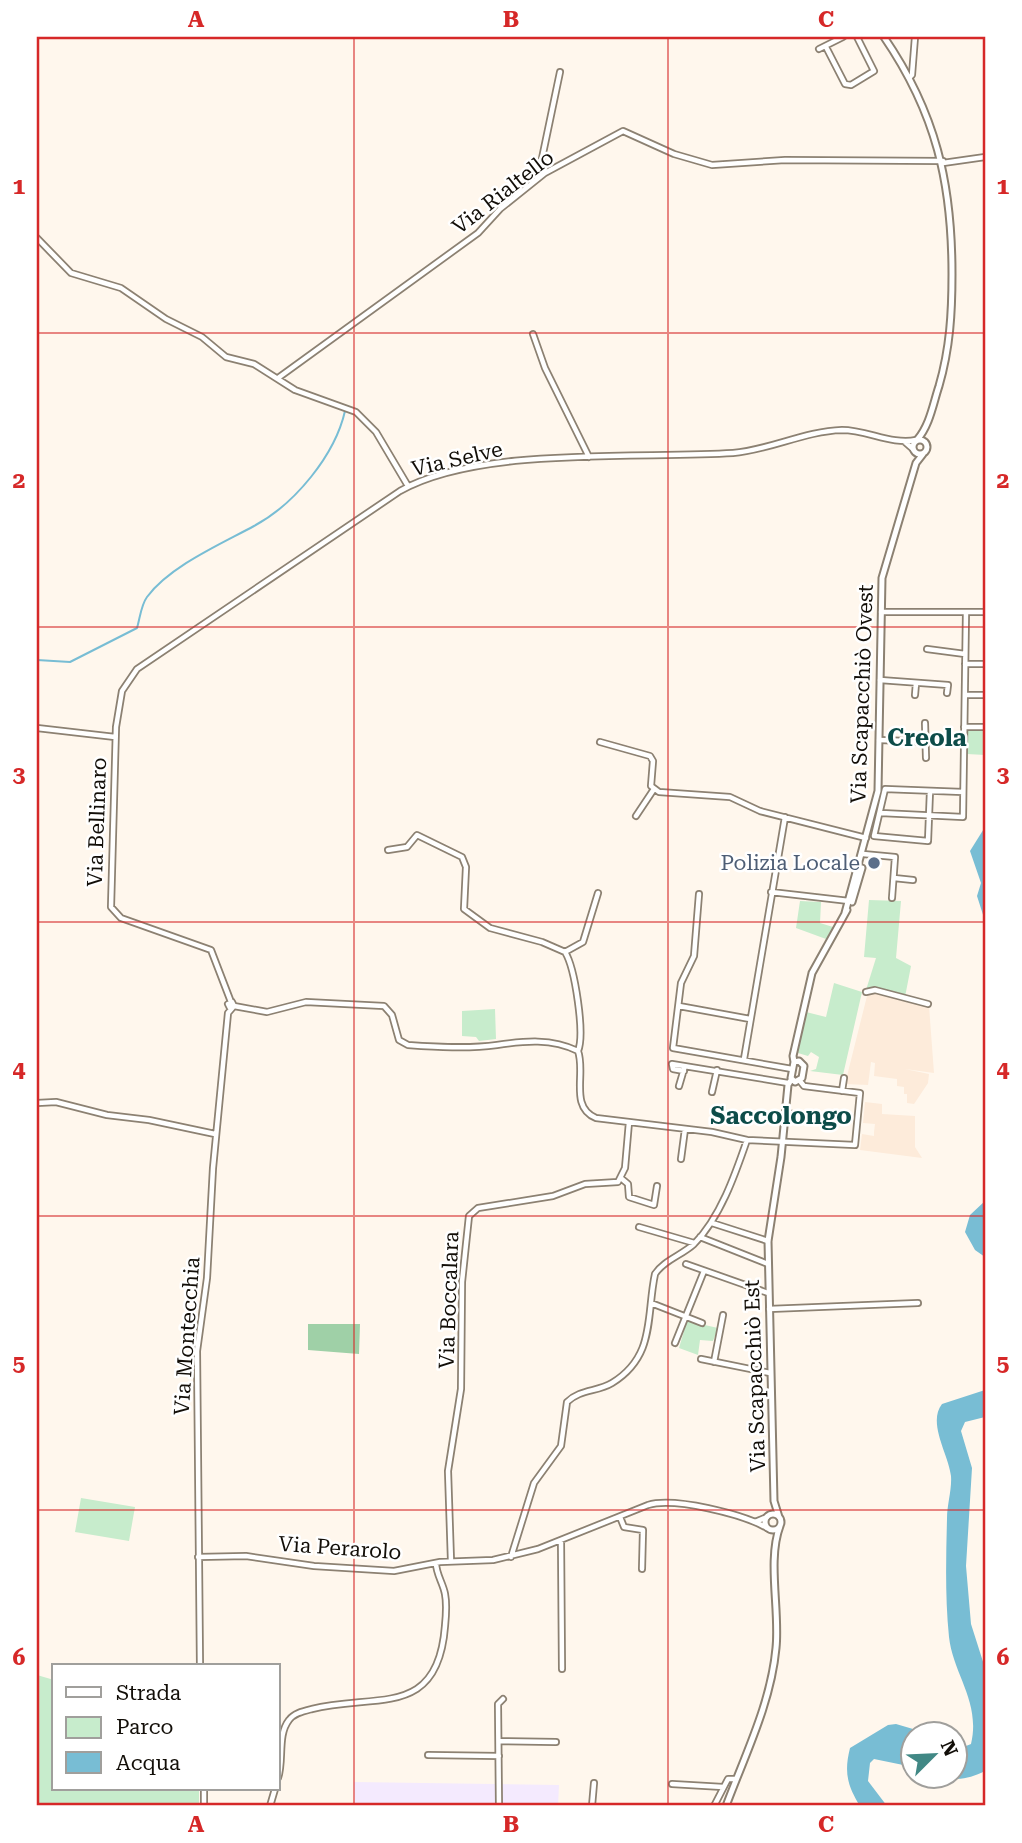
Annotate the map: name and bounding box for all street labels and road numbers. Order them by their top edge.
street label: Via Rialtello [448,145,558,239]
street label: Via Selve [409,437,505,481]
street label: Via Scapacchiò Ovest [846,584,878,804]
street label: Via Bellinaro [83,757,111,887]
street label: Via Boccalara [435,1230,463,1369]
street label: Via Montecchia [169,1255,205,1416]
street label: Via Scapacchiò Est [740,1279,770,1473]
street label: Via Perarolo [278,1532,402,1564]

